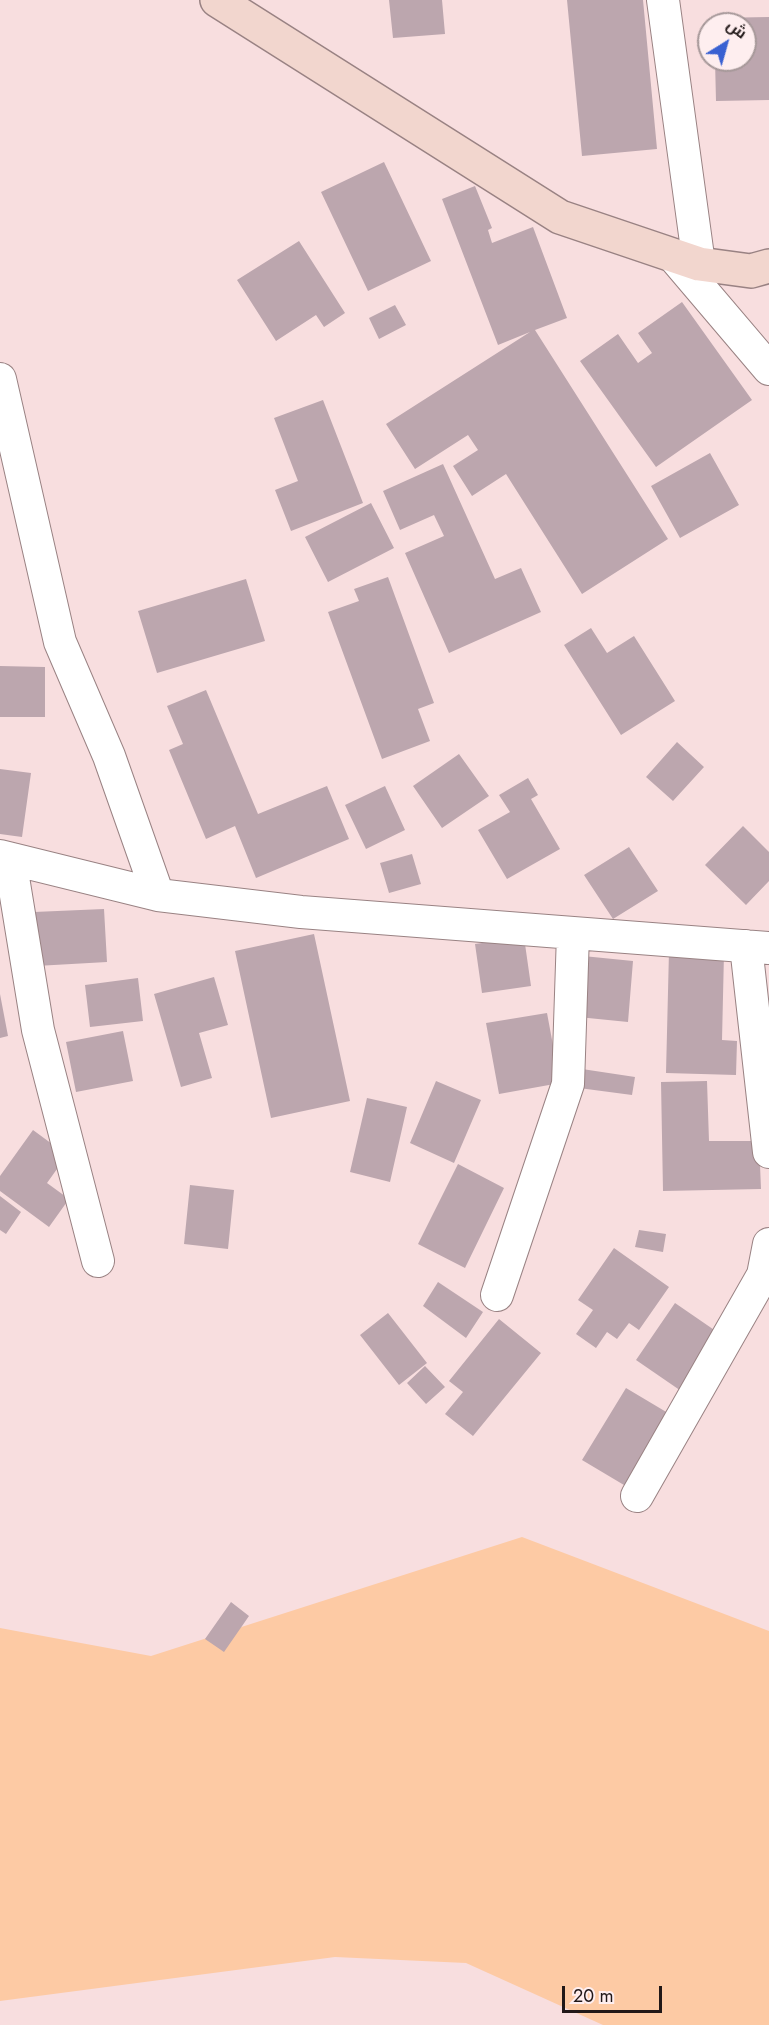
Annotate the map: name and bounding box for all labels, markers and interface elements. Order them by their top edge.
north arrow [697,12,757,72]
text: ش [722,13,752,44]
scale bar [565,1974,666,2012]
text: 20 m [573,1983,613,2009]

